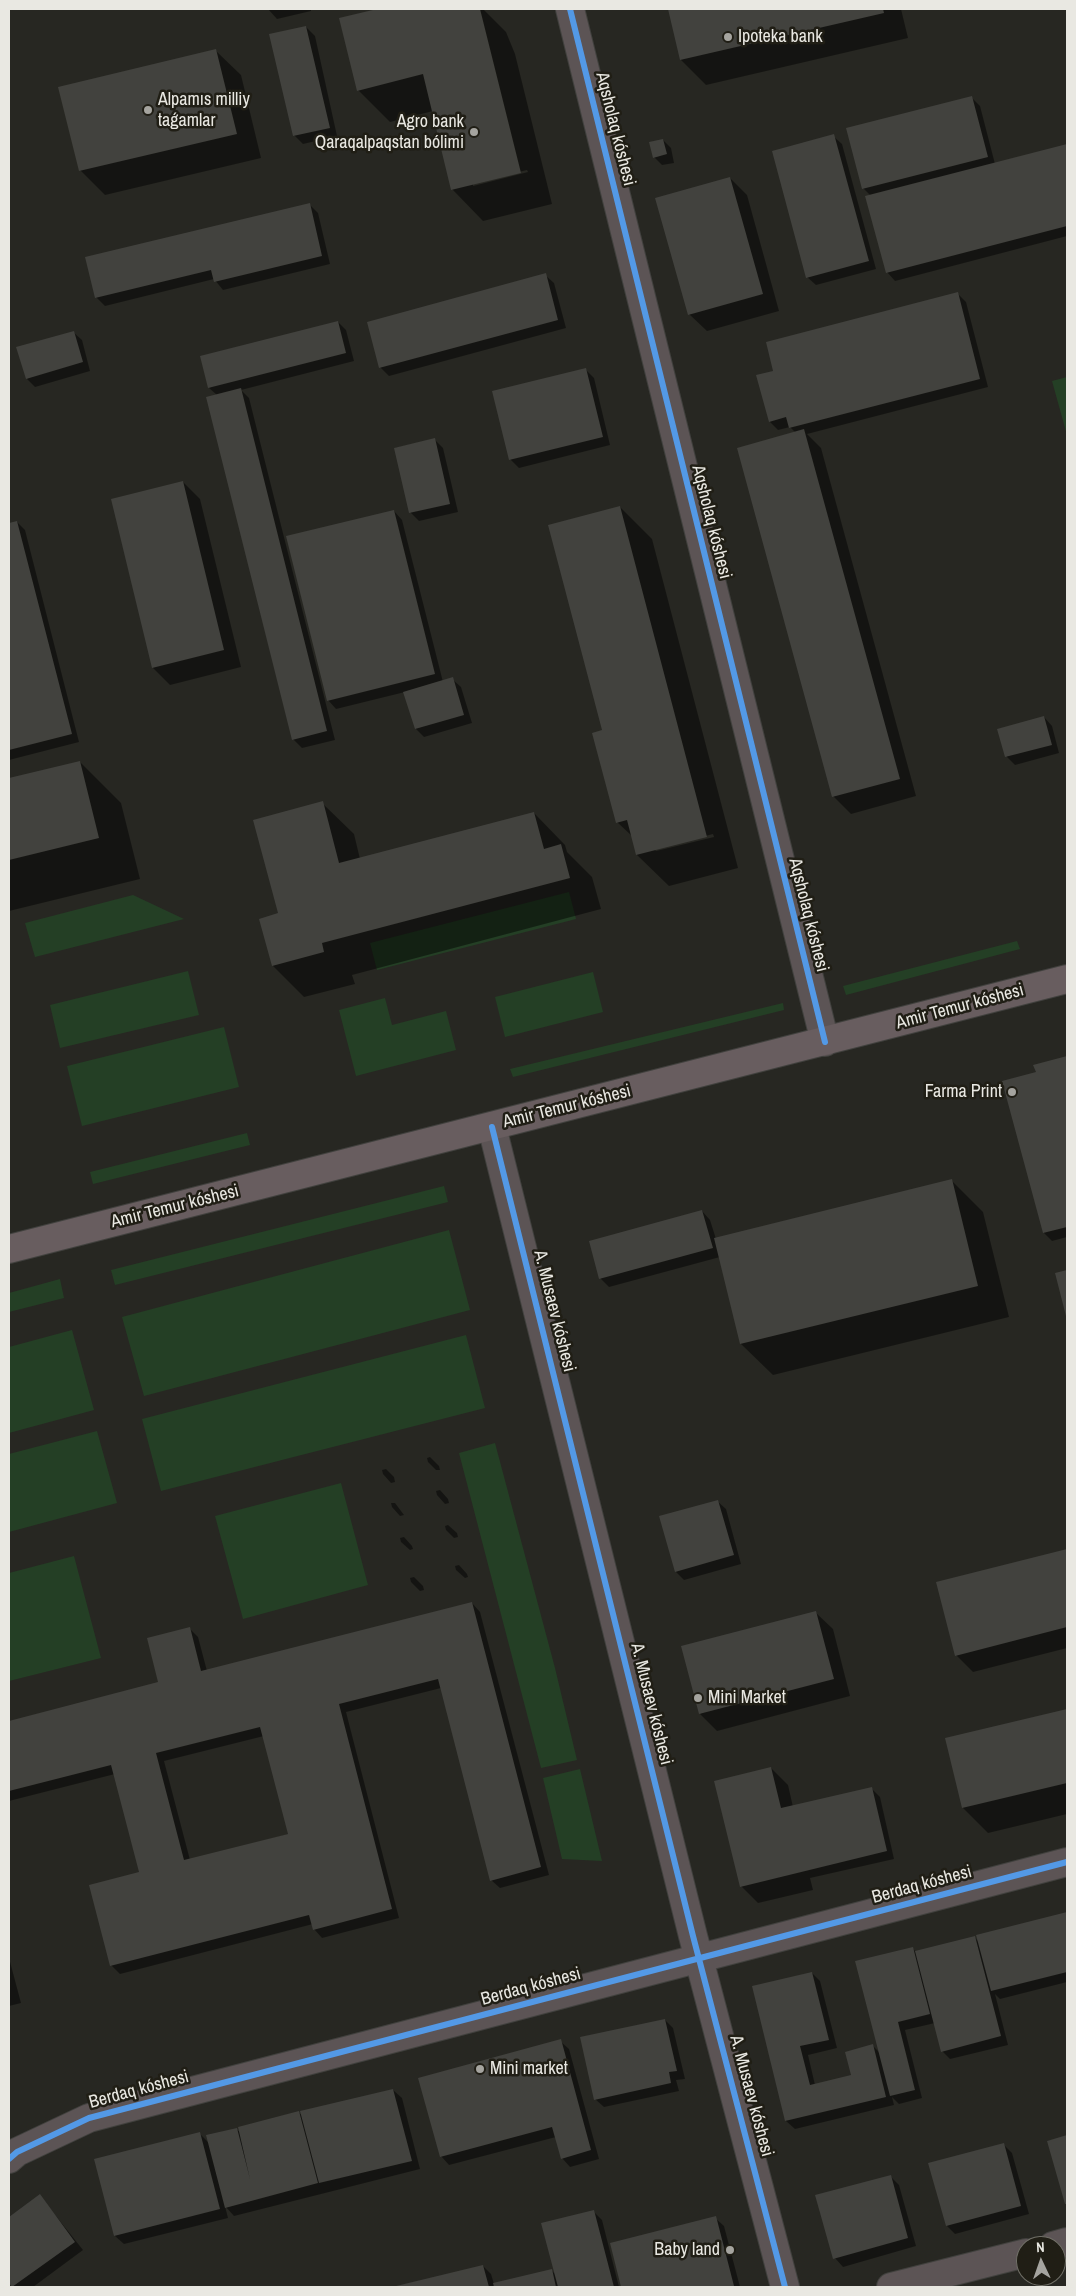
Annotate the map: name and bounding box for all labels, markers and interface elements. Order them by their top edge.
place label: Ipoteka bank [738,26,823,48]
marker: Ipoteka bank [722,31,734,43]
street label: Aqsholaq kóshesi [590,70,640,188]
place label: Alpamıs milliy taǵamlar [158,89,250,132]
marker: Alpamıs milliy taǵamlar [142,104,154,116]
place label: Agro bank Qaraqalpaqstan bólimi [315,111,464,154]
marker: Agro bank Qaraqalpaqstan bólimi [468,126,480,138]
street label: Aqsholaq kóshesi [686,463,736,581]
street label: Aqsholaq kóshesi [783,856,833,974]
street label: Amir Temur kóshesi [894,980,1026,1034]
street label: Amir Temur kóshesi [501,1081,633,1133]
place label: Farma Print [925,1081,1002,1103]
marker: Farma Print [1006,1086,1018,1098]
street label: Amir Temur kóshesi [109,1181,241,1233]
street label: A. Musaev kóshesi [528,1248,580,1374]
street label: A. Musaev kóshesi [625,1641,677,1767]
place label: Mini Market [708,1687,786,1709]
marker: Mini Market [692,1692,704,1704]
street label: Berdaq kóshesi [870,1861,974,1909]
street label: Berdaq kóshesi [479,1963,583,2011]
street label: A. Musaev kóshesi [724,2033,778,2159]
place label: Mini market [490,2058,568,2080]
marker: Mini market [474,2063,486,2075]
street label: Berdaq kóshesi [87,2066,191,2114]
north arrow [1016,2236,1066,2286]
text: N [1036,2238,1045,2256]
place label: Baby land [654,2239,720,2261]
marker: Baby land [724,2244,736,2256]

